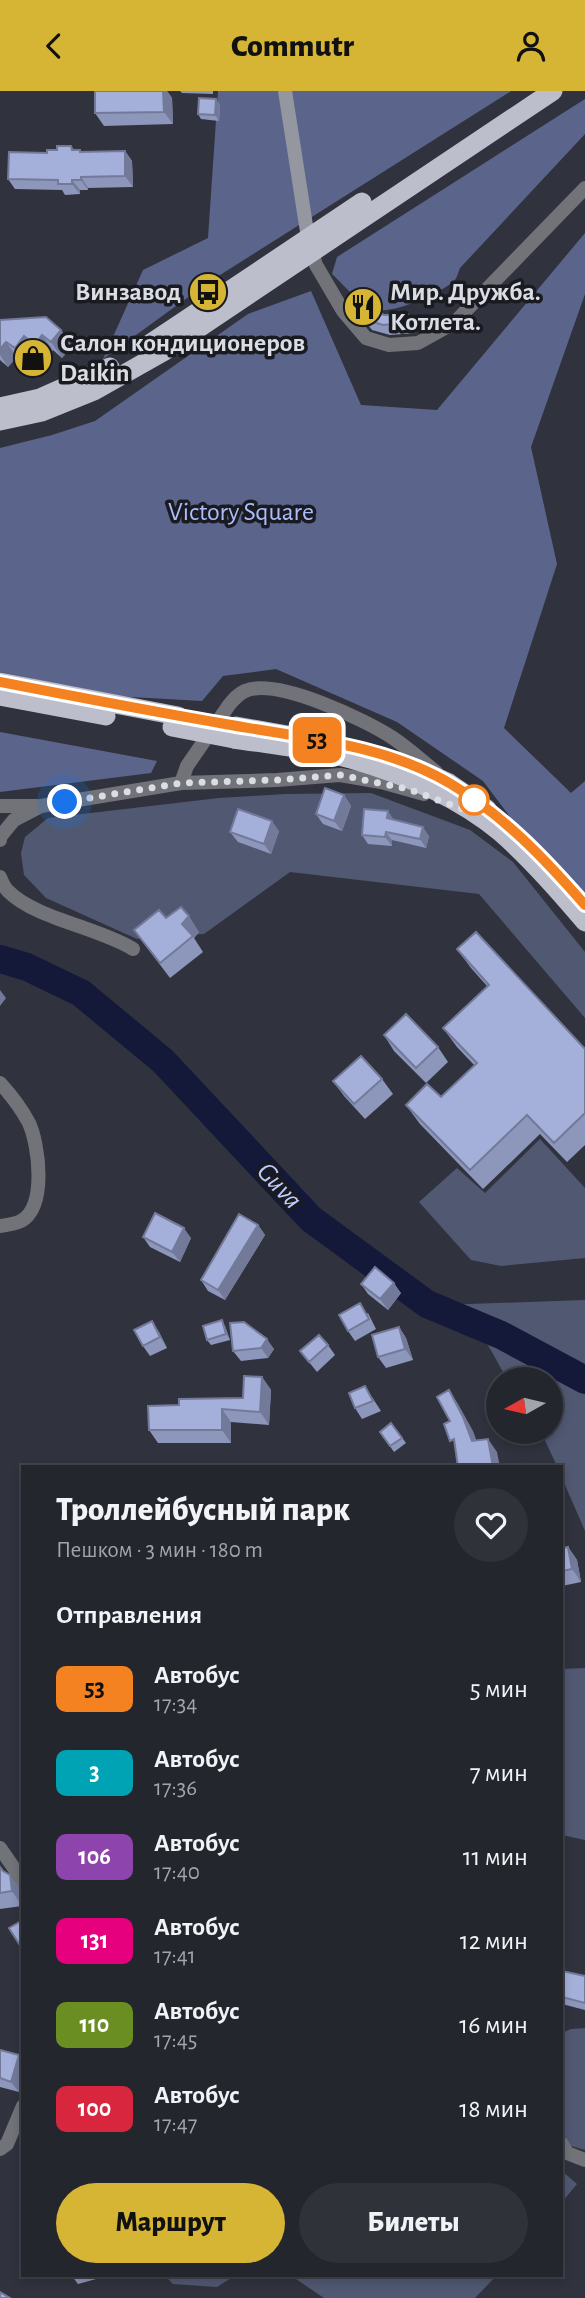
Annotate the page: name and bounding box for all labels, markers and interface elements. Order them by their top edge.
icon: back [35,27,73,65]
icon: person [512,27,550,65]
text: Commutr [231,30,354,62]
bus stop icon: Винзавод [187,271,229,313]
place label: Винзавод [75,279,181,305]
place label: Мир. Дружба. Котлета. [390,279,541,335]
restaurant icon: Мир. Дружба. Котлета. [342,286,384,328]
place label: Салон кондиционеров Daikin [60,330,305,386]
shop icon: Салон кондиционеров Daikin [12,337,54,379]
park label: Victory Square [168,499,314,525]
line badge: 53 [286,717,348,763]
text: 53 [307,728,327,752]
your location [47,784,82,819]
unlabelled marker [459,785,489,815]
water label: Guva [251,1157,307,1215]
north arrow [486,1367,564,1444]
map controls [486,1367,563,1444]
button: heart [454,1488,528,1562]
text: Троллейбусный парк [56,1494,350,1527]
text: Пешком · 3 мин · 180 m [56,1539,263,1562]
text: Отправления [56,1602,202,1628]
text: Автобус [154,1662,240,1688]
text: 5 мин [470,1676,528,1702]
text: 53 [84,1677,105,1701]
text: 17:34 [154,1693,197,1716]
text: Автобус [154,1746,240,1772]
text: 7 мин [470,1760,528,1786]
text: 3 [89,1761,100,1785]
text: 17:36 [154,1777,197,1800]
text: Автобус [154,1830,240,1856]
text: 11 мин [463,1844,528,1870]
text: 106 [78,1845,111,1869]
text: 17:40 [154,1861,200,1884]
text: Автобус [154,1914,240,1940]
text: 12 мин [460,1928,528,1954]
text: 131 [81,1929,108,1953]
text: 17:41 [154,1945,196,1968]
text: Автобус [154,1998,240,2024]
text: 16 мин [459,2012,528,2038]
text: 110 [80,2013,109,2037]
text: 17:45 [154,2029,197,2052]
text: Автобус [154,2082,240,2108]
text: 18 мин [459,2096,528,2122]
text: 100 [78,2097,111,2121]
text: 17:47 [154,2113,197,2136]
button: Маршрут [56,2183,285,2263]
button: Билеты [299,2183,528,2263]

